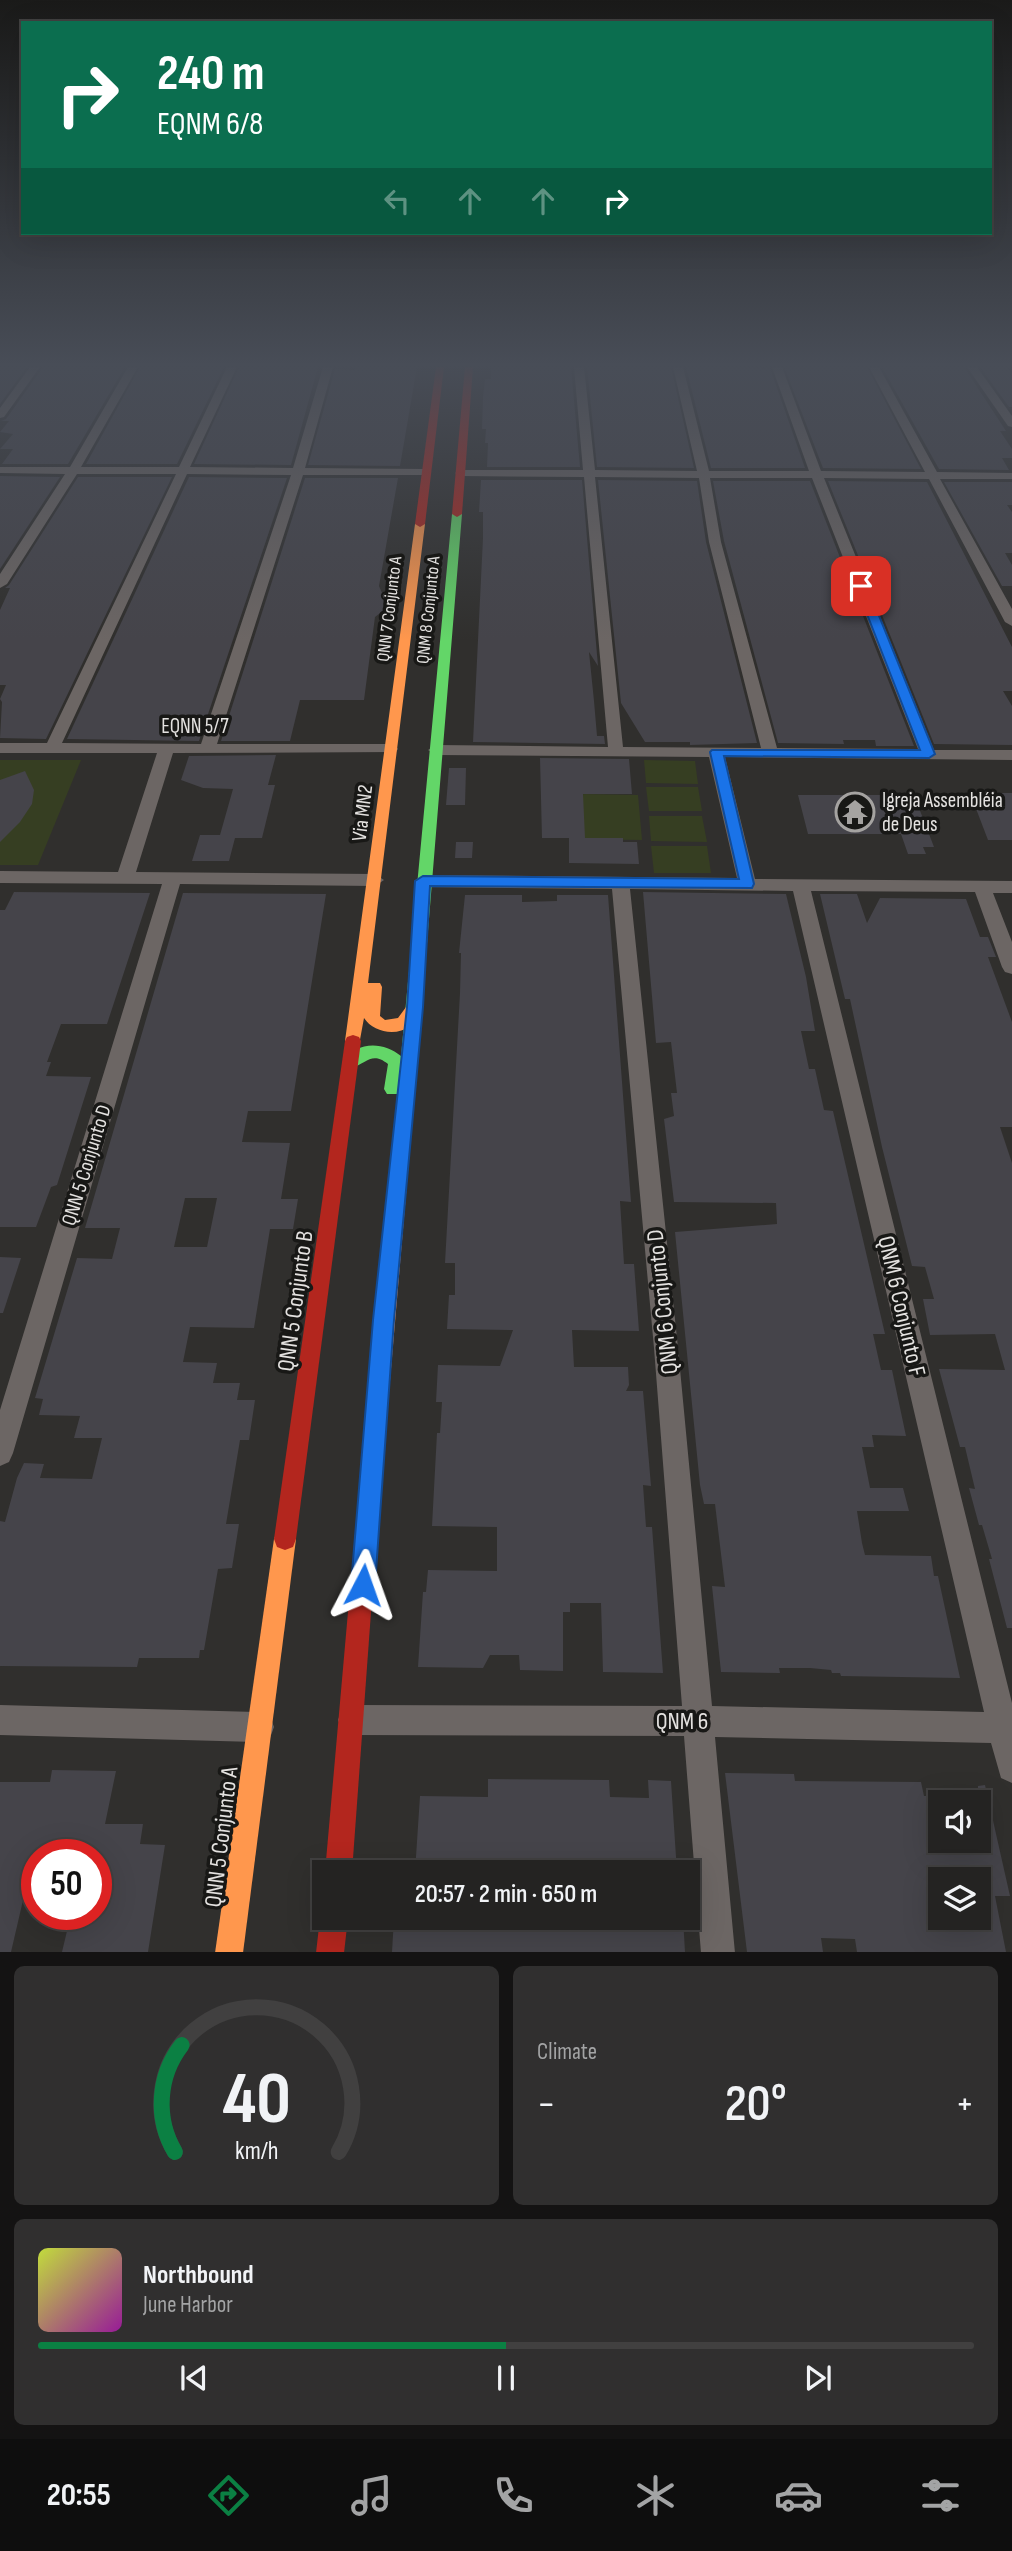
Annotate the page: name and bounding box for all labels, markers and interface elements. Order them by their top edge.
text: 240 m [157,45,265,104]
icon: right [42,49,133,140]
text: EQNM 6/8 [157,105,263,144]
icon: left [378,182,416,220]
icon: ahead [451,182,489,220]
icon: ahead [524,182,562,220]
icon: right [597,182,635,220]
street label: QNN 7 Conjunto A [373,555,406,663]
street label: QNM 8 Conjunto A [412,555,445,665]
pin [831,556,891,616]
icon: arrive [842,567,880,605]
street label: EQNN 5/7 [161,714,229,739]
street label: Via MN2 [347,783,378,843]
place label: Igreja Assembléia de Deus [882,788,1003,837]
temple icon: Igreja Assembléia de Deus [834,791,876,833]
street label: QNN 5 Conjunto D [56,1102,117,1229]
street label: QNM 6 Conjunto D [640,1228,685,1376]
street label: QNN 5 Conjunto B [271,1229,320,1373]
street label: QNM 6 Conjunto F [871,1233,932,1379]
position arrow [326,1548,400,1622]
street label: QNM 6 [656,1707,708,1736]
street label: QNN 5 Conjunto A [199,1765,245,1909]
map controls [928,1790,991,1930]
button: sound [928,1790,991,1853]
speed limit sign: 50 [21,1839,112,1930]
button: layers [928,1867,991,1930]
text: 20:57 · 2 min · 650 m [415,1879,597,1910]
text: Climate [537,2038,597,2066]
text: 40 [222,2056,291,2144]
text: 20° [724,2073,787,2136]
text: − [537,2082,556,2127]
text: + [955,2082,974,2127]
text: km/h [235,2135,278,2166]
text: Northbound [143,2260,254,2291]
text: June Harbor [143,2291,233,2319]
icon: previous [175,2359,213,2397]
icon: pause [487,2359,525,2397]
icon: next [799,2359,837,2397]
icon: directions [204,2471,253,2520]
icon: music [347,2471,396,2520]
icon: phone [489,2471,538,2520]
icon: climate [631,2471,680,2520]
icon: car [774,2471,823,2520]
icon: filters [916,2471,965,2520]
text: 20:55 [47,2476,111,2515]

